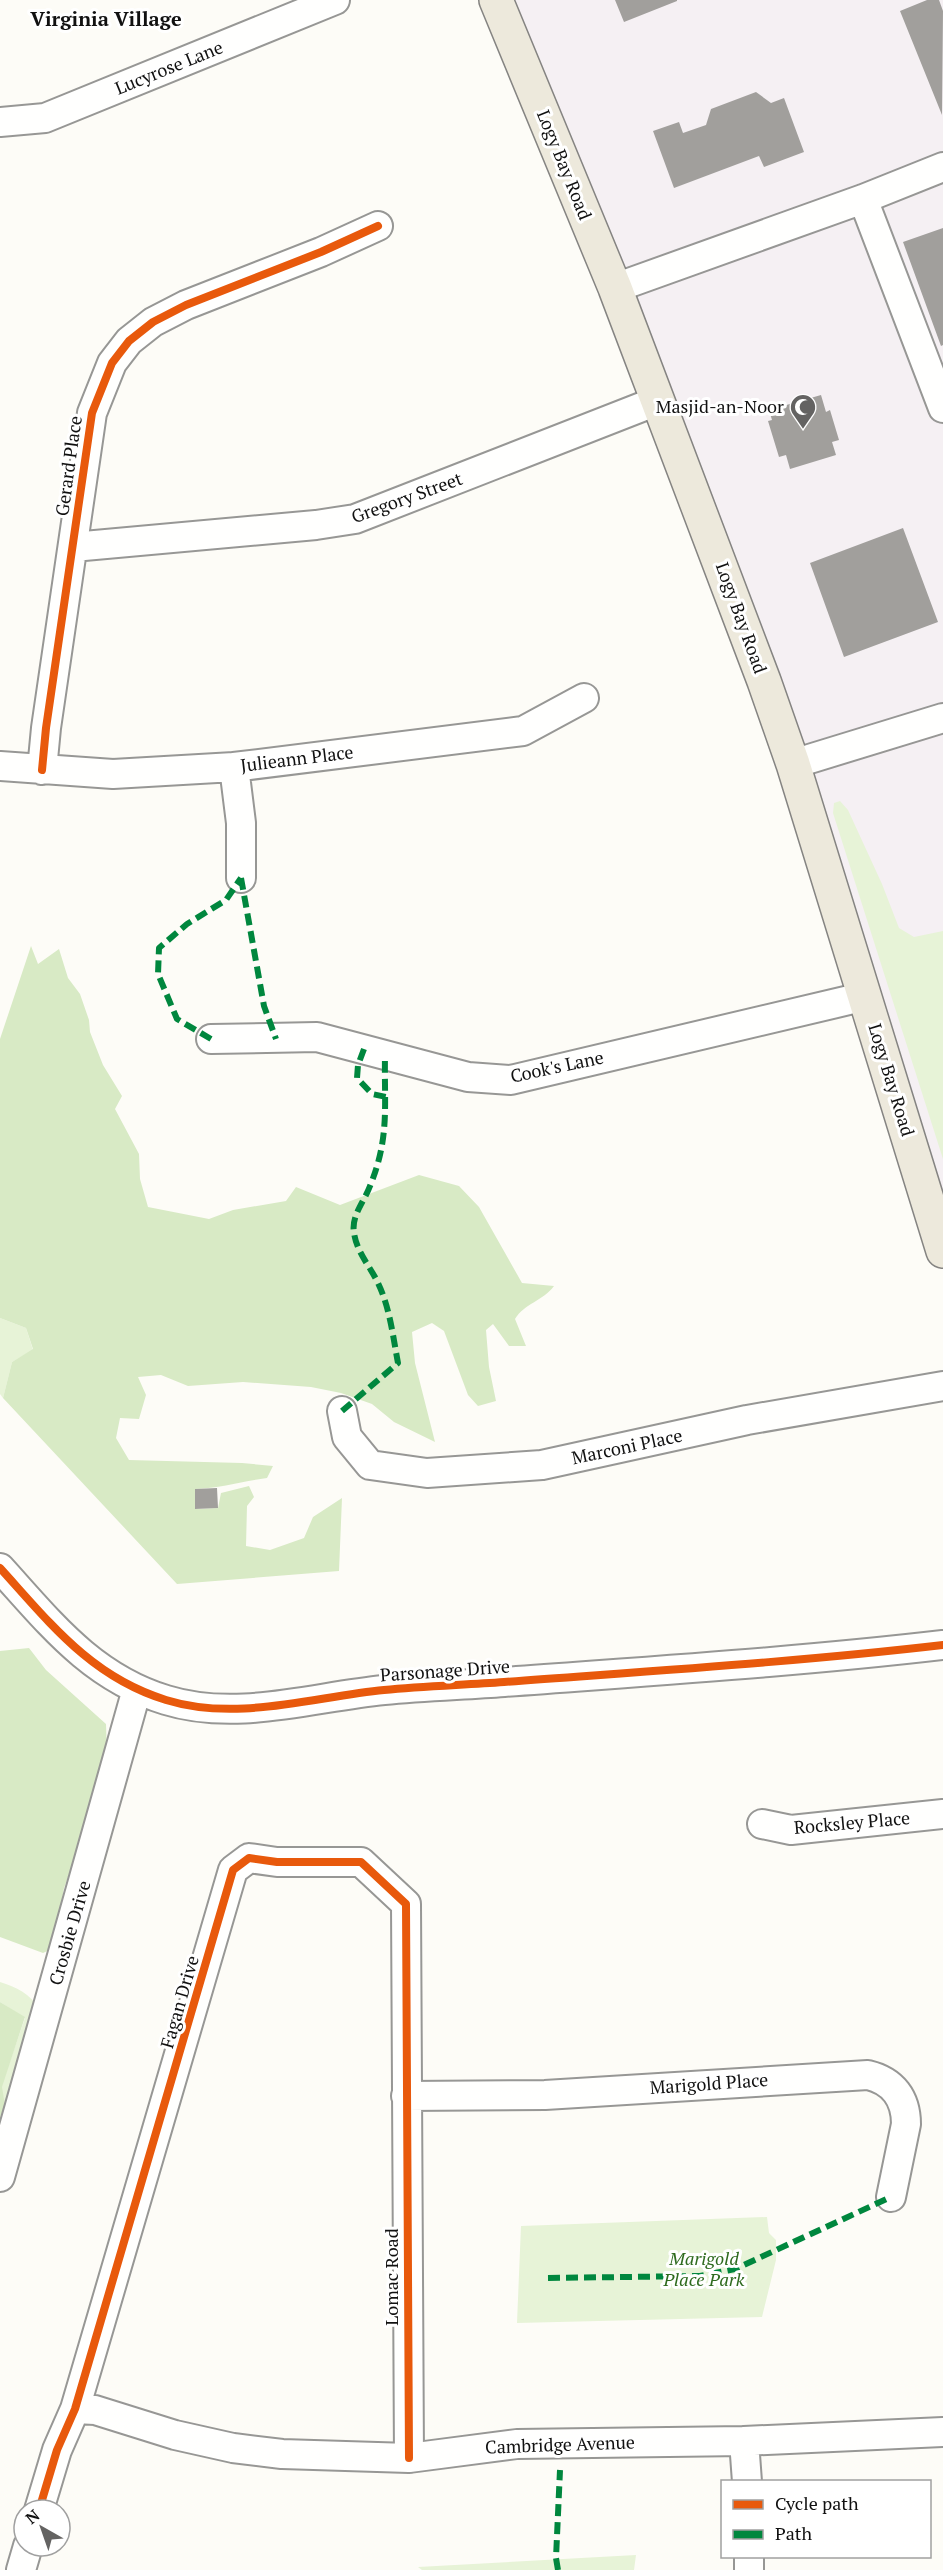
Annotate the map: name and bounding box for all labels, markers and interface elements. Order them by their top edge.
district label: Virginia Village [30,5,182,32]
street label: Lucyrose Lane [111,35,226,100]
street label: Logy Bay Road [532,106,598,223]
mosque icon: Masjid-an-Noor [788,392,818,430]
place label: Masjid-an-Noor [656,394,784,418]
street label: Gerard Place [49,414,87,518]
street label: Gregory Street [348,466,466,528]
street label: Logy Bay Road [711,559,773,677]
street label: Julieann Place [239,739,355,777]
street label: Logy Bay Road [863,1020,920,1139]
street label: Cook's Lane [508,1044,606,1088]
street label: Marconi Place [569,1423,684,1469]
street label: Parsonage Drive [379,1653,511,1687]
street label: Rocksley Place [793,1805,911,1839]
street label: Crosbie Drive [43,1878,95,1988]
street label: Fagan Drive [154,1953,204,2051]
street label: Marigold Place [649,2067,769,2099]
street label: Lomac Road [379,2228,403,2326]
park label: Marigold Place Park [663,2246,745,2291]
street label: Cambridge Avenue [485,2429,635,2459]
legend [721,2480,931,2558]
text: Cycle path [775,2491,859,2515]
north arrow [12,2498,72,2558]
text: N [21,2504,44,2529]
text: Path [775,2521,812,2545]

